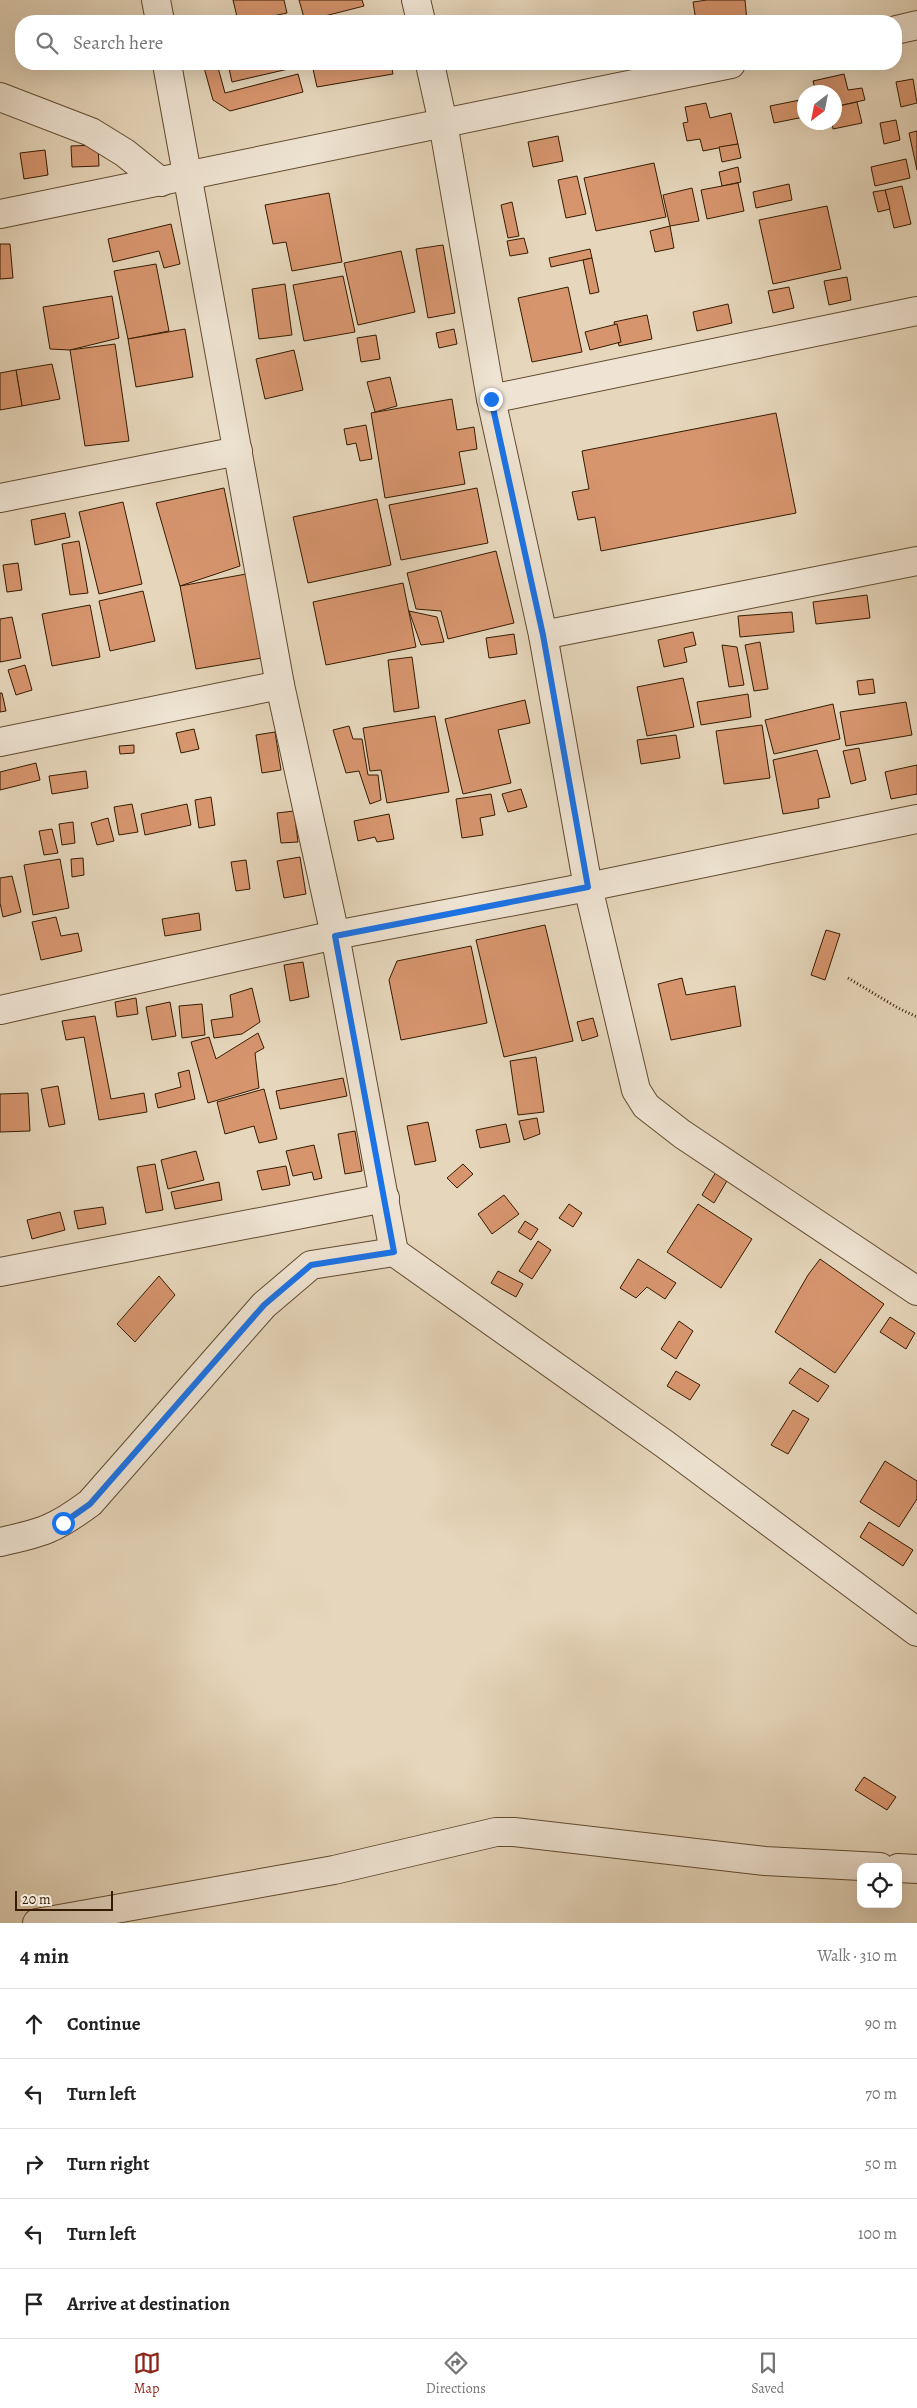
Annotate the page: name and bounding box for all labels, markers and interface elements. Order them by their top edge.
search box [15,15,902,70]
icon: search [33,29,61,57]
text: Search here [73,30,163,56]
north arrow [797,85,842,130]
route end [480,388,503,411]
route start [52,1512,75,1535]
map controls [857,1863,902,1908]
button: locate [857,1863,902,1908]
scale bar [15,1888,112,1911]
text: 20 m [22,1890,51,1909]
text: 4 min [20,1942,69,1970]
text: Walk · 310 m [817,1945,897,1967]
icon: ahead [20,2010,48,2038]
text: Continue [67,2011,141,2037]
text: 90 m [865,2013,897,2035]
icon: left [20,2080,48,2108]
text: Turn left [67,2081,136,2107]
text: 70 m [865,2083,897,2105]
icon: right [20,2150,48,2178]
text: Turn right [67,2151,149,2177]
text: 50 m [865,2153,897,2175]
icon: left [20,2220,48,2248]
text: Turn left [67,2221,136,2247]
text: 100 m [858,2223,897,2245]
icon: arrive [20,2290,48,2318]
text: Arrive at destination [67,2291,230,2317]
tab: Map [133,2349,161,2398]
tab: Directions [426,2349,486,2398]
tab: Saved [751,2349,784,2398]

